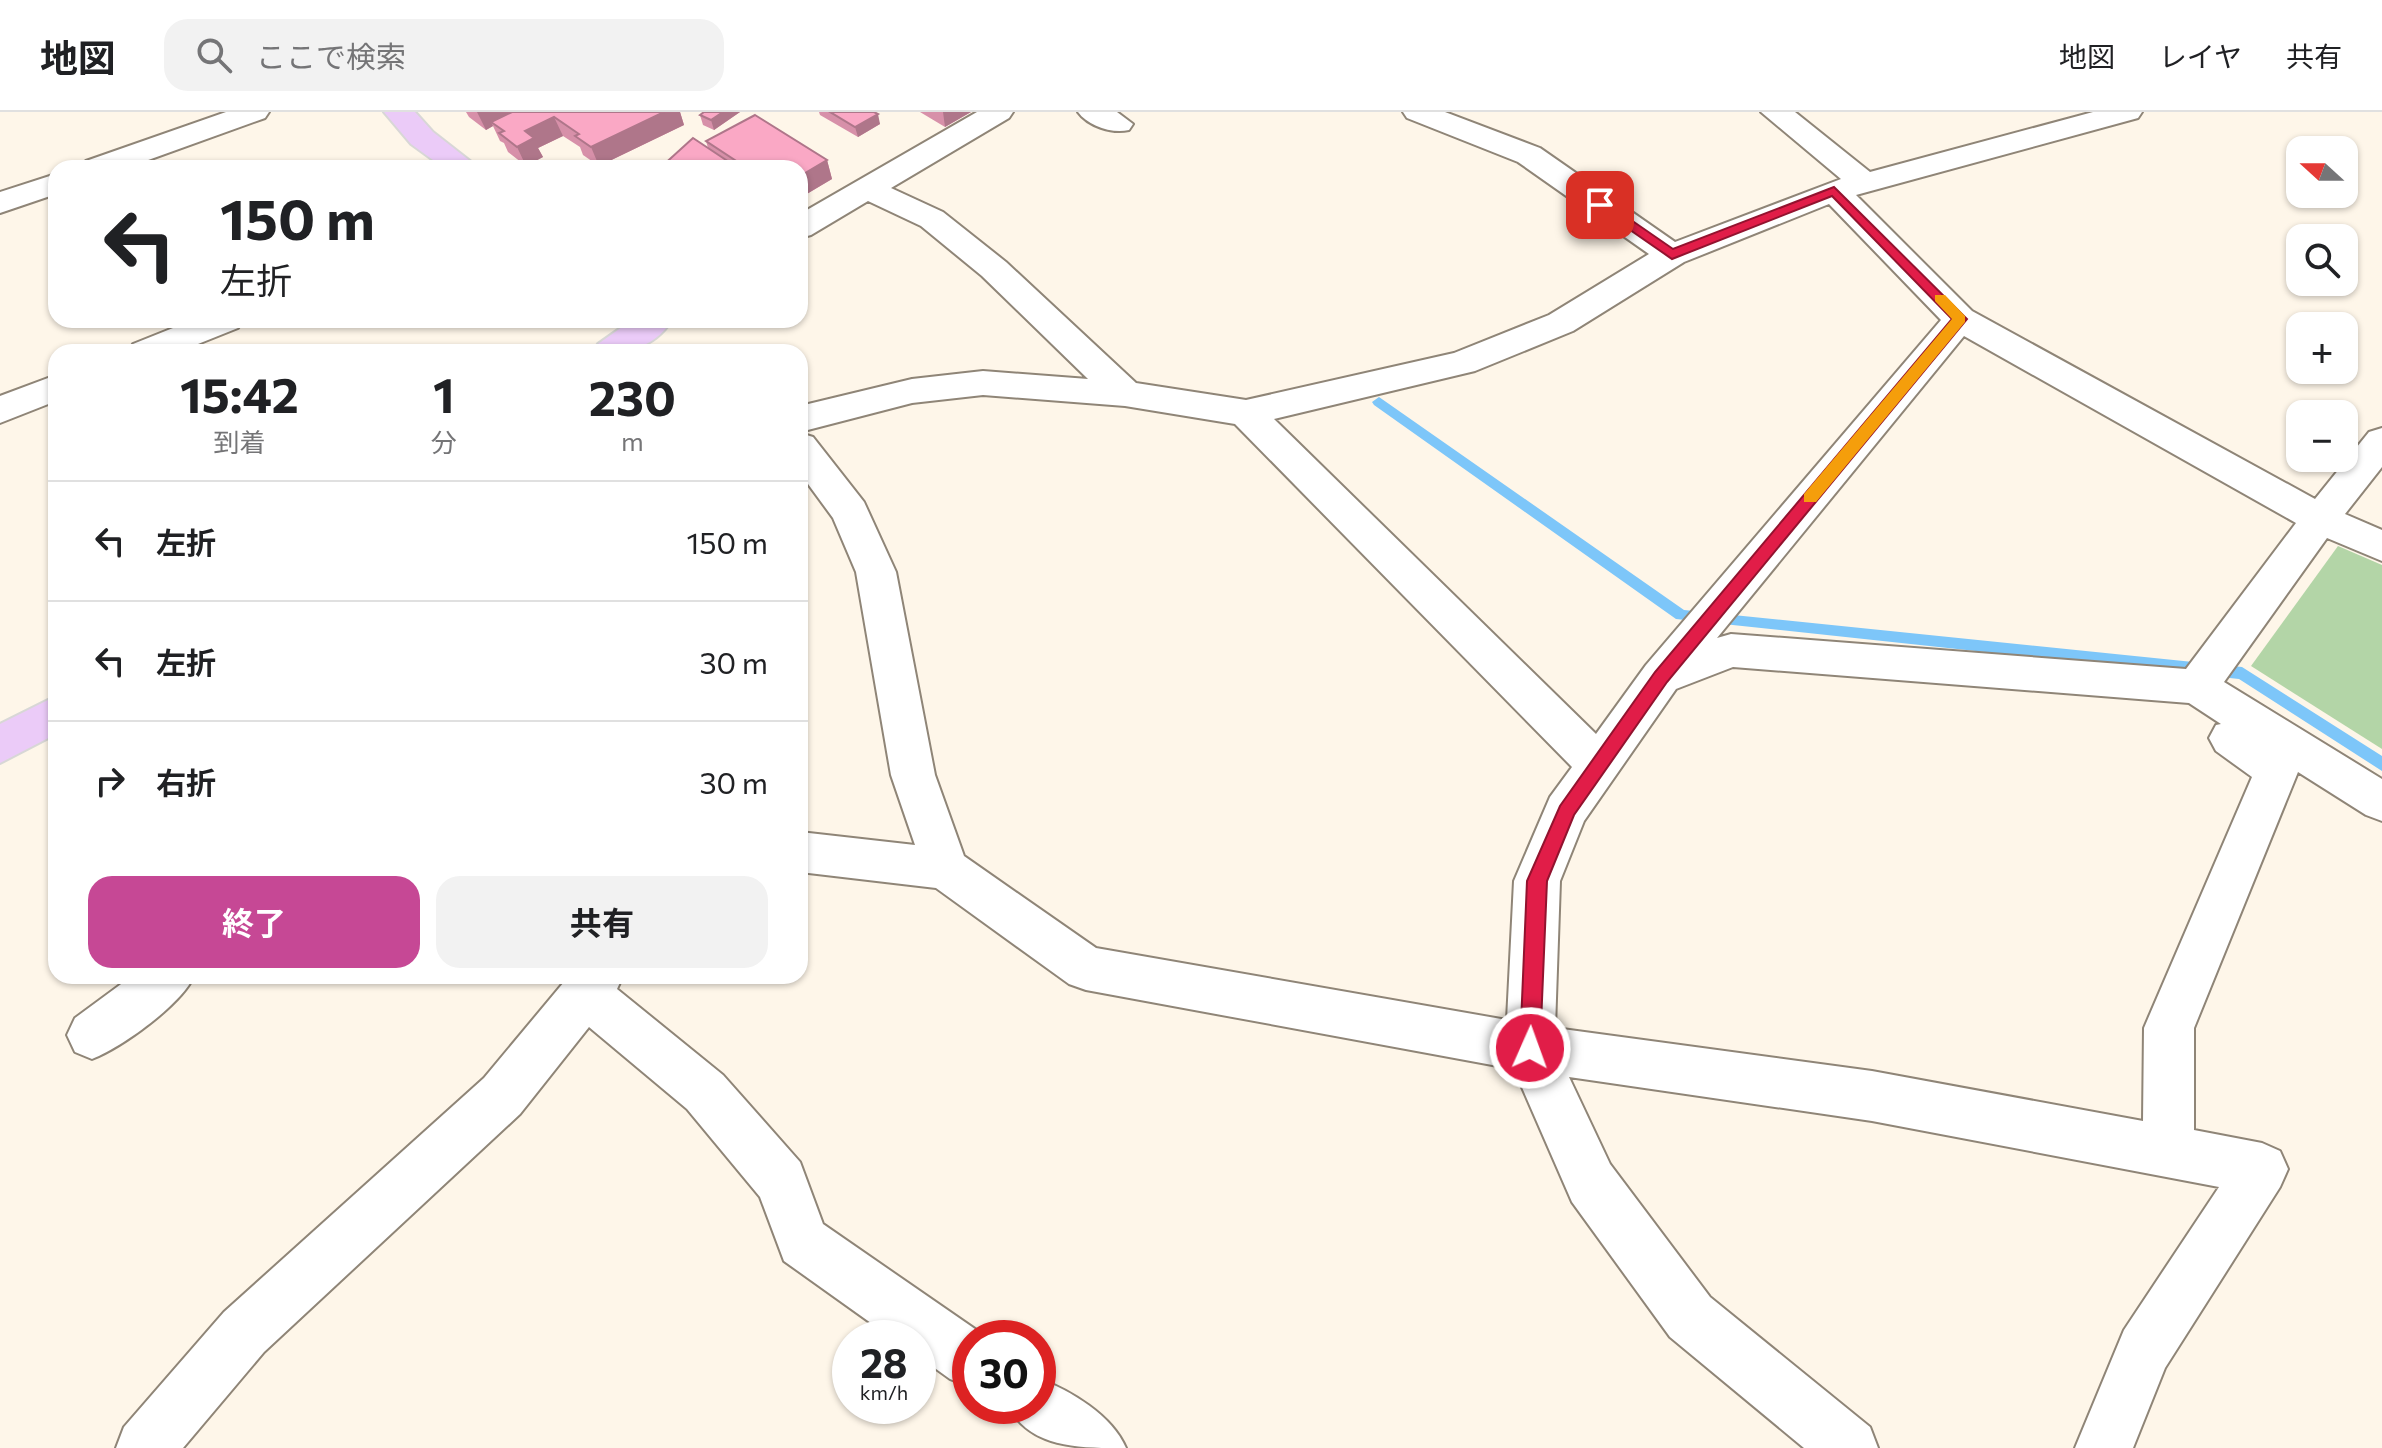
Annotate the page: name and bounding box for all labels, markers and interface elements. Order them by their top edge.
search box [164,19,724,91]
text: 地図 [40,33,116,80]
icon: search [192,33,236,77]
text: ここで検索 [256,37,406,74]
text: 地図 [2059,39,2115,73]
text: レイヤ [2159,39,2242,73]
text: 共有 [2286,39,2342,73]
north arrow [2286,136,2358,208]
map controls [2286,136,2358,472]
pin [1566,171,1634,239]
text: 150 m [220,183,375,252]
icon: arrive [1578,183,1622,227]
icon: left [88,192,192,296]
button: search [2286,224,2358,296]
text: 左折 [220,257,292,301]
button: + [2286,312,2358,384]
text: 15:42 [180,364,299,423]
text: 1 [433,364,455,423]
text: 230 [589,367,676,426]
button: − [2286,400,2358,472]
text: m [621,425,644,456]
text: 到着 [213,426,265,457]
text: 分 [431,426,457,457]
icon: left [88,519,132,563]
text: 左折 [156,523,216,560]
text: 150 m [686,523,768,560]
icon: left [88,639,132,683]
text: 左折 [156,643,216,680]
text: 30 m [699,643,768,680]
icon: right [88,759,132,803]
text: 右折 [156,763,216,800]
text: 30 m [699,763,768,800]
button: 終了 [88,876,420,968]
button: 共有 [436,876,768,968]
position arrow [1488,1006,1572,1090]
speed limit sign: 30 [952,1320,1056,1424]
text: 28 [860,1337,908,1386]
text: km/h [860,1380,908,1404]

